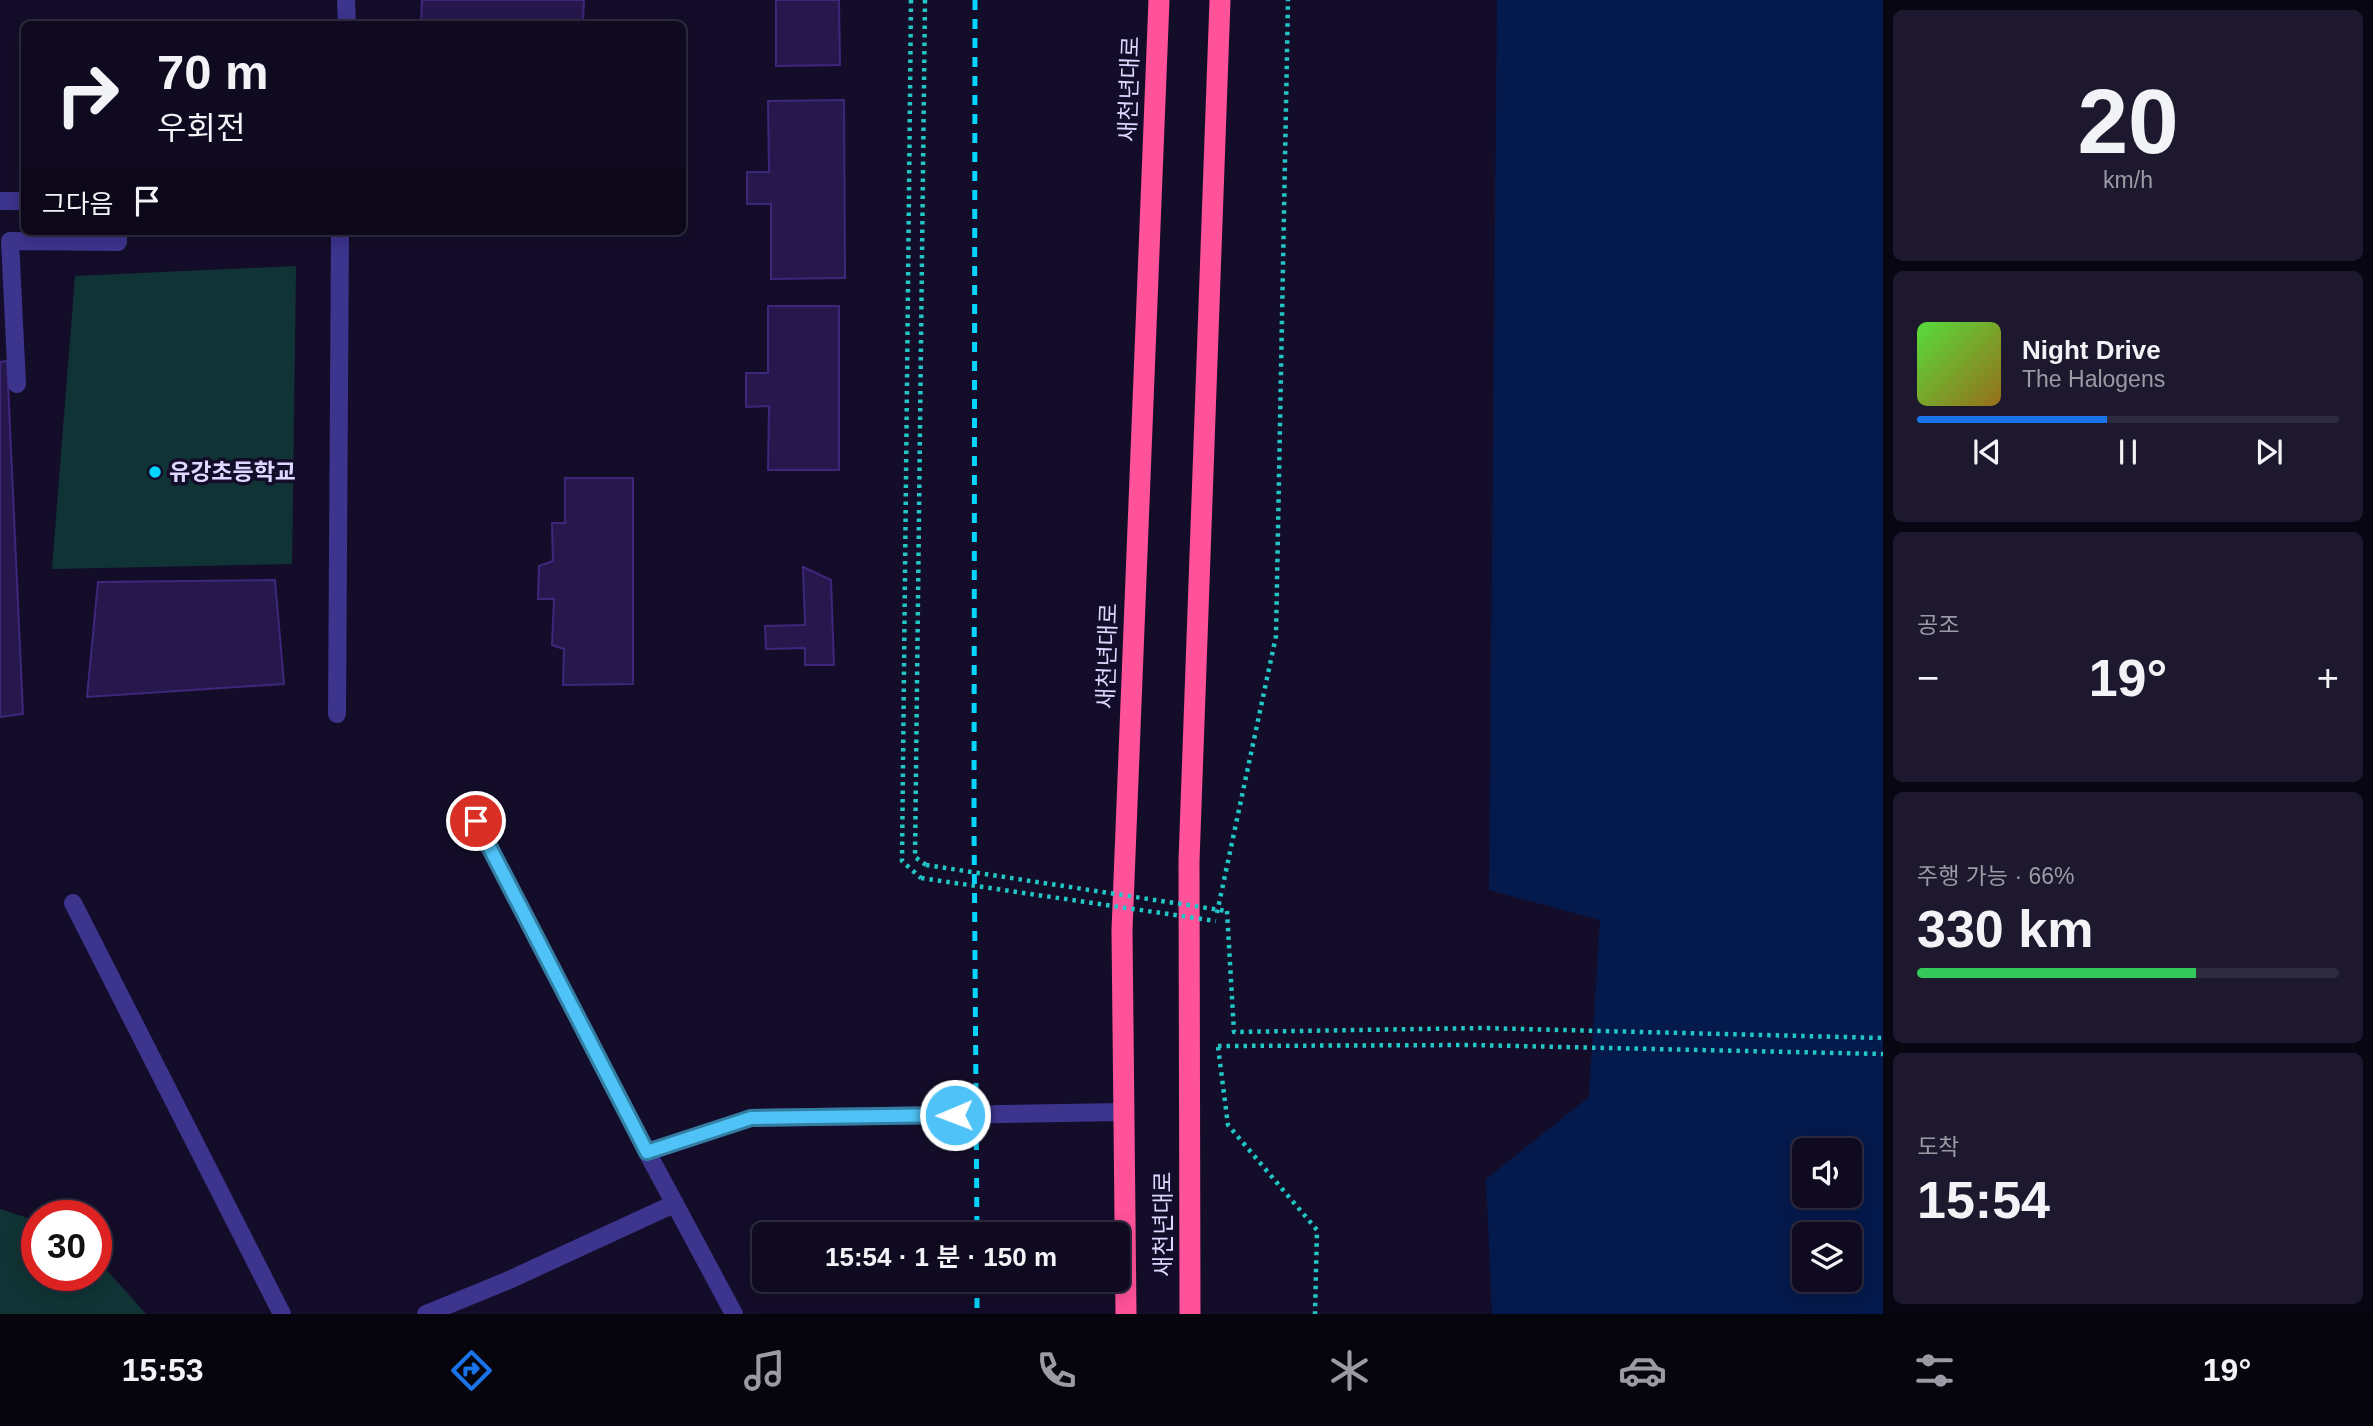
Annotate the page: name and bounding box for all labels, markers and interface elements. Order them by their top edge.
street label: 새천년대로 [1114,36,1144,142]
text: 70 m [157,45,269,99]
icon: right [42,49,133,140]
text: 20 [2077,71,2179,172]
text: 우회전 [157,110,245,146]
text: km/h [2103,167,2153,193]
icon: arrive [128,182,166,220]
text: 그다음 [42,189,114,219]
text: Night Drive [2022,335,2161,365]
text: The Halogens [2022,366,2165,392]
icon: previous [1968,433,2006,471]
icon: pause [2109,433,2147,471]
icon: next [2250,433,2288,471]
place label: 유강초등학교 [169,459,296,485]
marker: 유강초등학교 [147,464,163,480]
street label: 새천년대로 [1092,603,1122,709]
text: 공조 [1917,612,1959,638]
text: 19° [2089,649,2167,707]
text: − [1917,657,1939,699]
text: + [2317,657,2339,699]
pin [446,791,506,851]
icon: arrive [457,802,495,840]
text: 주행 가능 · 66% [1917,863,2075,889]
text: 330 km [1917,900,2093,958]
position arrow [918,1078,992,1152]
text: 도착 [1917,1134,1959,1160]
map controls [1792,1138,1862,1292]
button: sound [1792,1138,1862,1208]
street label: 새천년대로 [1150,1171,1176,1277]
text: 15:54 [1917,1171,2050,1229]
speed limit sign: 30 [21,1200,112,1291]
button: layers [1792,1222,1862,1292]
text: 15:54 · 1 분 · 150 m [825,1242,1057,1272]
icon: directions [447,1346,496,1395]
icon: music [740,1346,789,1395]
icon: phone [1032,1346,1081,1395]
icon: climate [1325,1346,1374,1395]
icon: car [1618,1346,1667,1395]
icon: filters [1910,1346,1959,1395]
text: 15:53 [122,1352,204,1388]
text: 19° [2203,1352,2251,1388]

